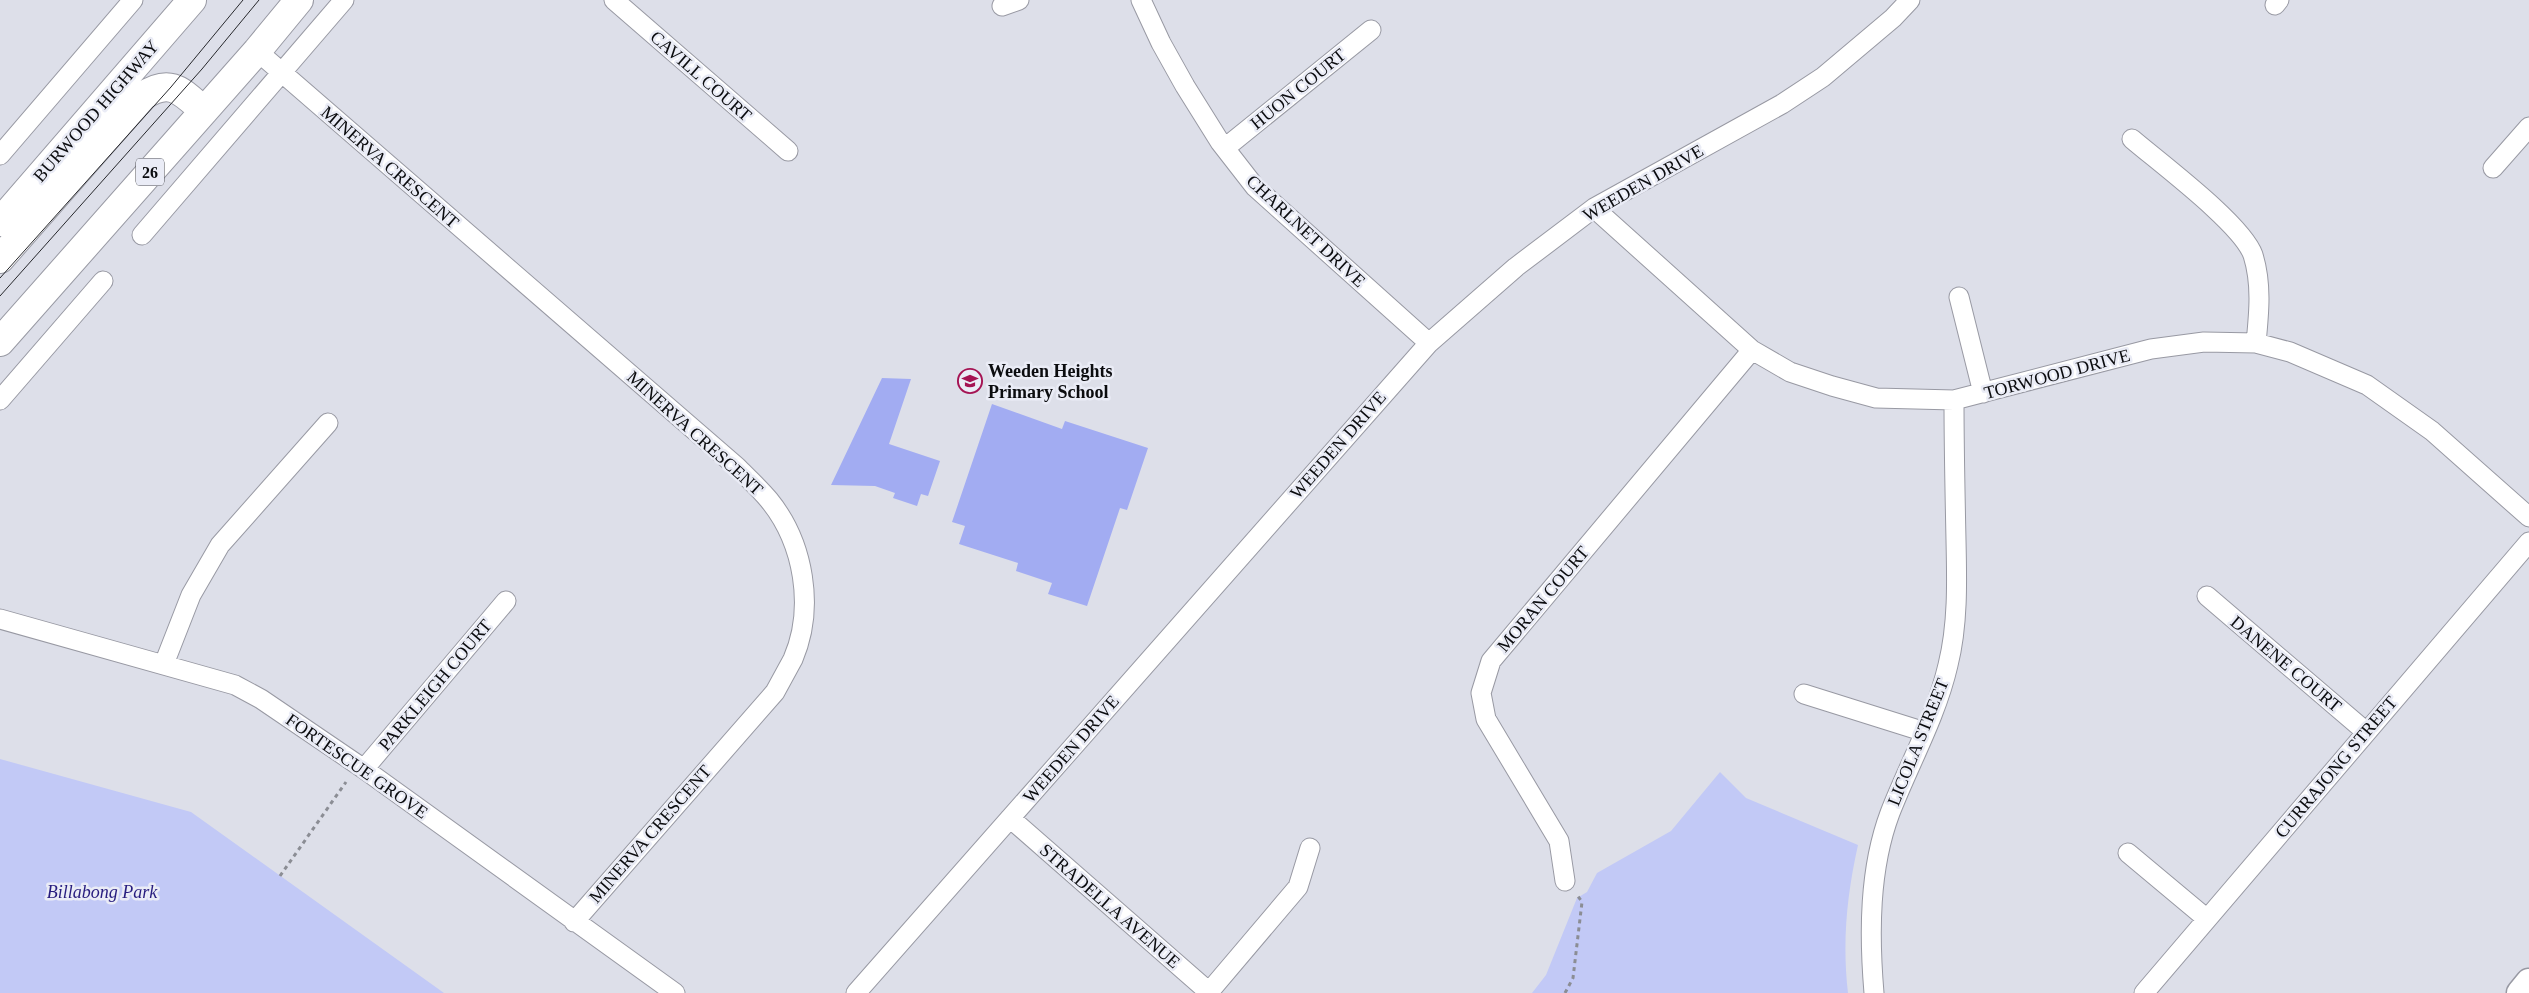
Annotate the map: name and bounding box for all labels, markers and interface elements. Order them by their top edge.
street label: CAVILL COURT [646,27,756,125]
street label: BURWOOD HIGHWAY [29,36,163,186]
street label: HUON COURT [1246,45,1350,133]
street label: MINERVA CRESCENT [317,102,463,232]
street label: WEEDEN DRIVE [1579,140,1707,226]
road number: 26 [136,158,164,186]
street label: CHARLNET DRIVE [1242,171,1370,291]
street label: TORWOOD DRIVE [1982,345,2132,403]
place label: Weeden Heights Primary School [988,361,1113,402]
street label: MINERVA CRESCENT [623,367,767,499]
school or university icon: Weeden Heights Primary School [957,368,983,394]
street label: WEEDEN DRIVE [1286,387,1390,503]
street label: MORAN COURT [1493,542,1593,656]
street label: DANENE COURT [2227,612,2345,716]
street label: PARKLEIGH COURT [374,615,496,755]
street label: LICOLA STREET [1883,675,1953,809]
street label: WEEDEN DRIVE [1019,691,1123,807]
street label: CURRAJONG STREET [2271,692,2401,842]
street label: FORTESCUE GROVE [282,710,432,822]
street label: MINERVA CRESCENT [585,761,715,907]
street label: STRADELLA AVENUE [1036,840,1184,972]
park label: Billabong Park [47,882,158,902]

